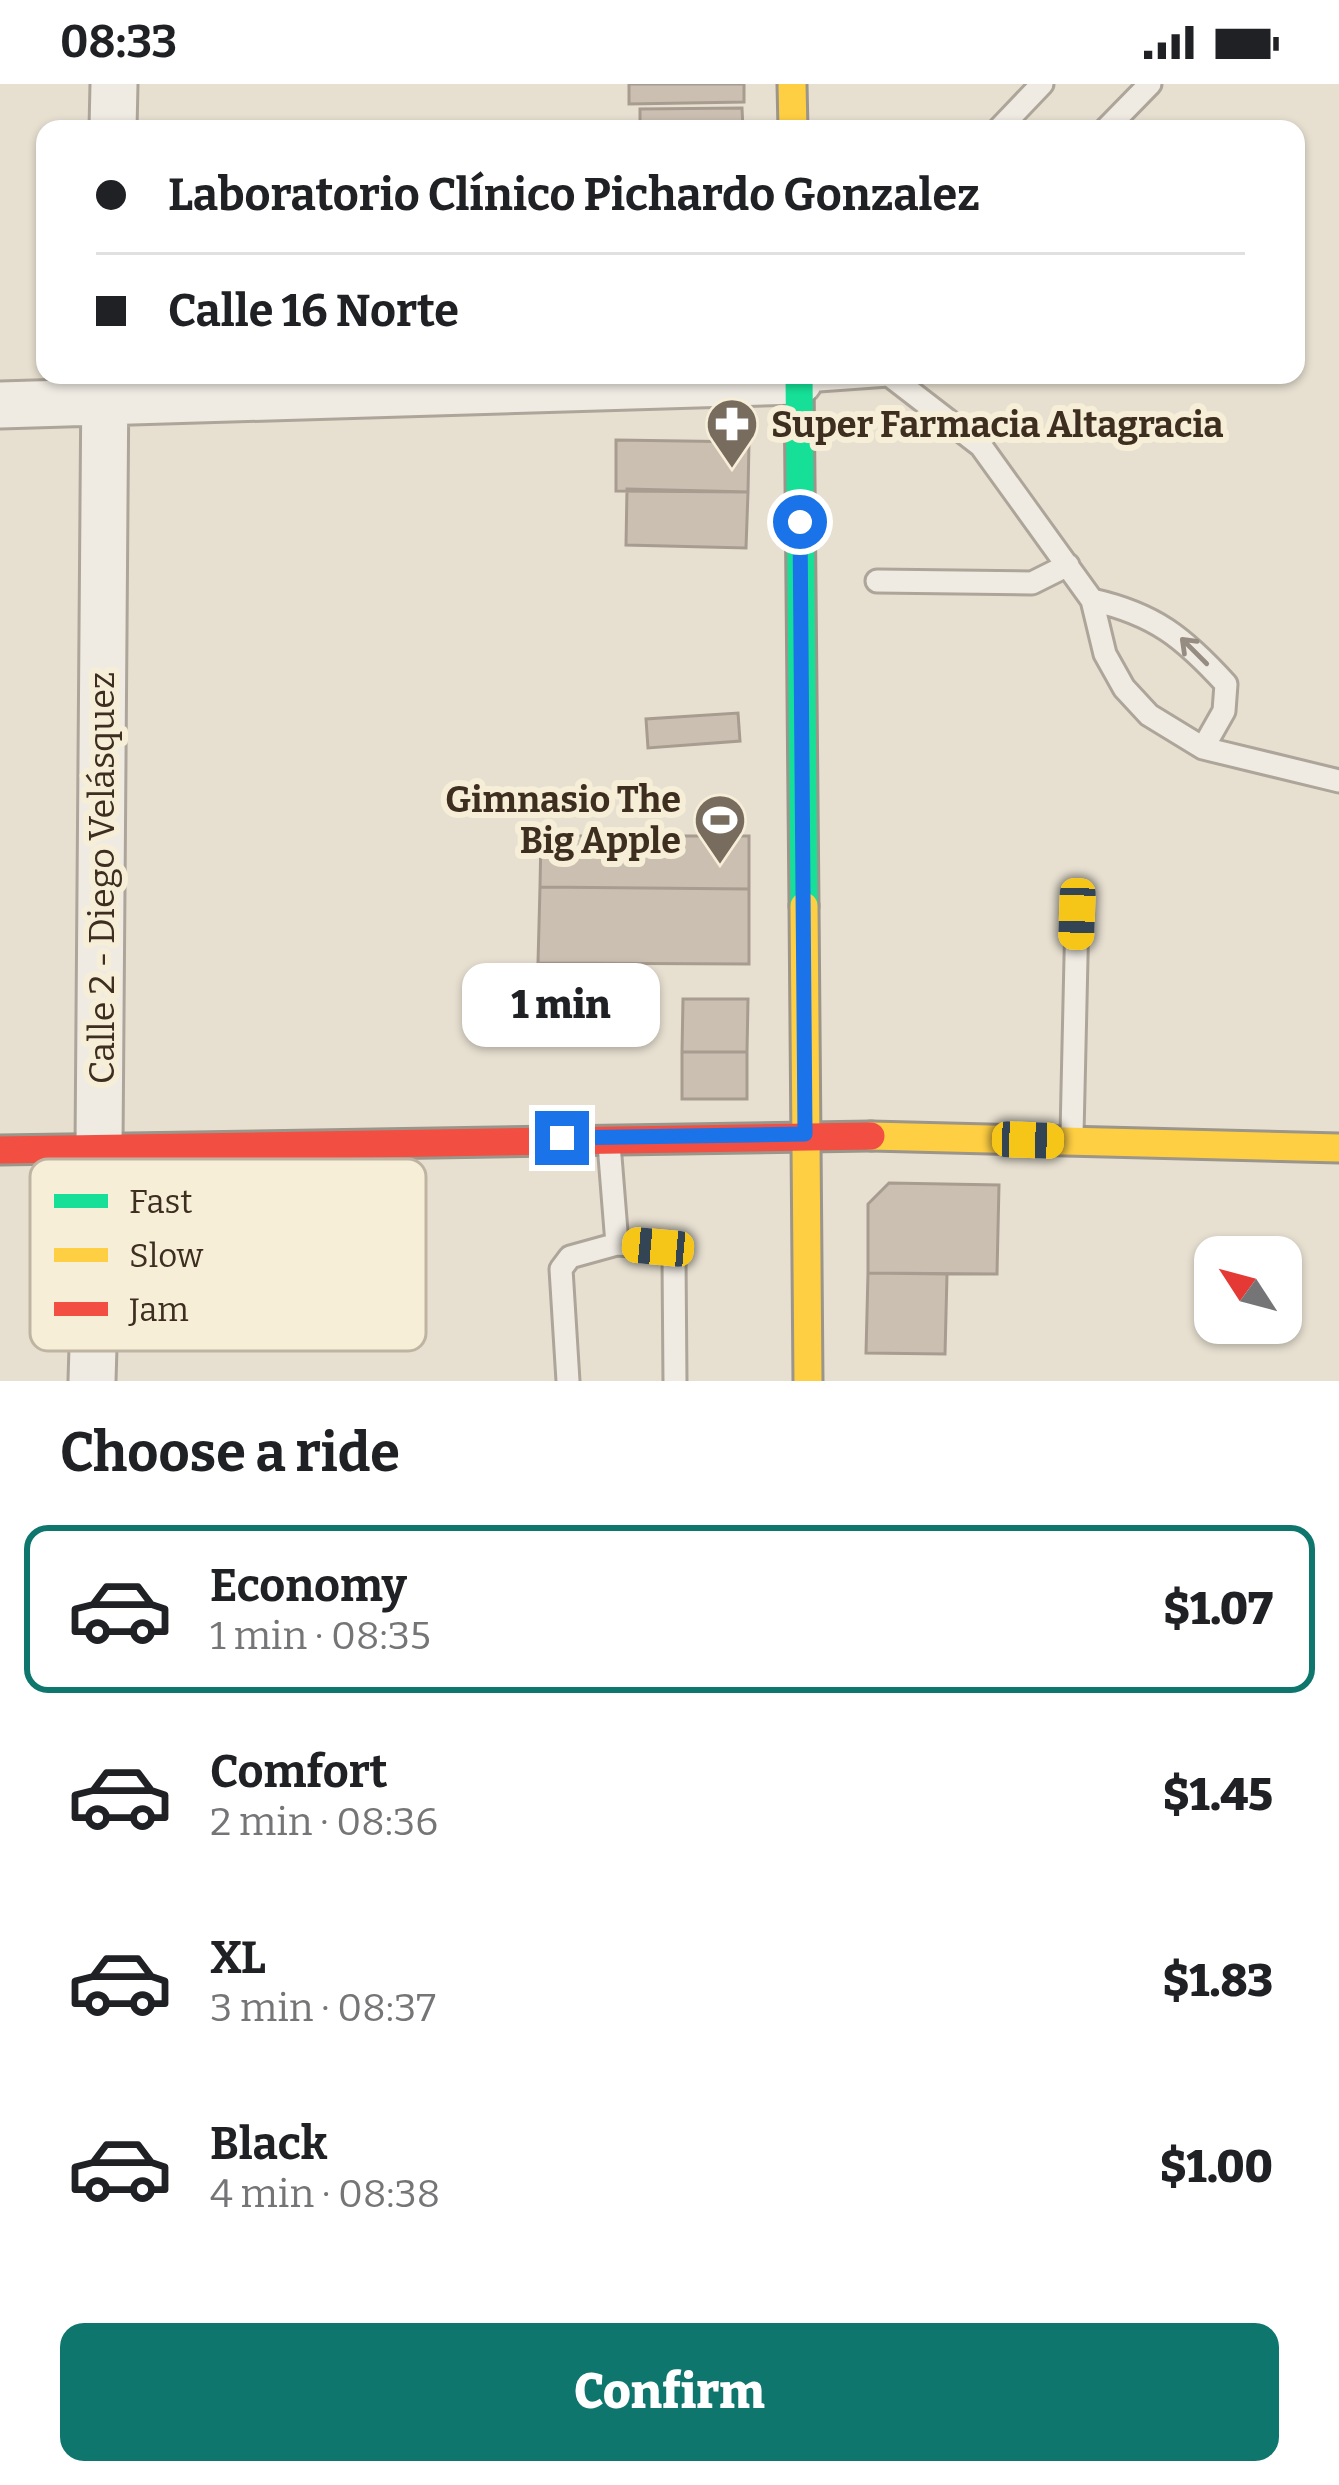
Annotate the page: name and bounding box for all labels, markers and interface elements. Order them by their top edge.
text: 08:33 [60,15,177,69]
text: Laboratorio Clínico Pichardo Gonzalez [168,168,980,222]
text: Calle 16 Norte [168,284,459,338]
pharmacy icon: Super Farmacia Altagracia [704,396,760,470]
place label: Super Farmacia Altagracia [771,403,1224,447]
route start [773,495,827,549]
one-way arrow [1181,637,1209,666]
street label: Calle 2 - Diego Velásquez [80,672,124,1084]
place label: Gimnasio The Big Apple [445,778,681,863]
sports icon: Gimnasio The Big Apple [692,792,748,866]
car [1058,877,1096,951]
callout: 1 min [463,964,661,1048]
text: 1 min [511,982,611,1028]
route end [535,1111,589,1165]
car [991,1121,1065,1159]
legend [30,1159,426,1351]
text: Fast [129,1182,192,1222]
car [621,1226,695,1268]
text: Slow [129,1236,204,1276]
north arrow [1194,1236,1302,1344]
map controls [1194,1236,1302,1344]
text: Jam [128,1290,189,1330]
text: Choose a ride [60,1421,400,1485]
icon: car [66,1555,174,1663]
text: Economy [210,1559,407,1613]
text: $1.07 [1163,1582,1273,1636]
text: 1 min · 08:35 [210,1613,431,1659]
icon: car [66,1741,174,1849]
text: Comfort [210,1745,388,1799]
text: $1.45 [1163,1768,1273,1822]
text: 2 min · 08:36 [210,1799,438,1845]
icon: car [66,1927,174,2035]
text: XL [210,1931,266,1985]
text: $1.83 [1162,1954,1273,2008]
text: 3 min · 08:37 [210,1985,436,2031]
icon: car [66,2113,174,2221]
text: Black [210,2117,327,2171]
text: $1.00 [1160,2140,1273,2194]
text: 4 min · 08:38 [210,2171,440,2217]
button: Confirm [60,2323,1279,2461]

